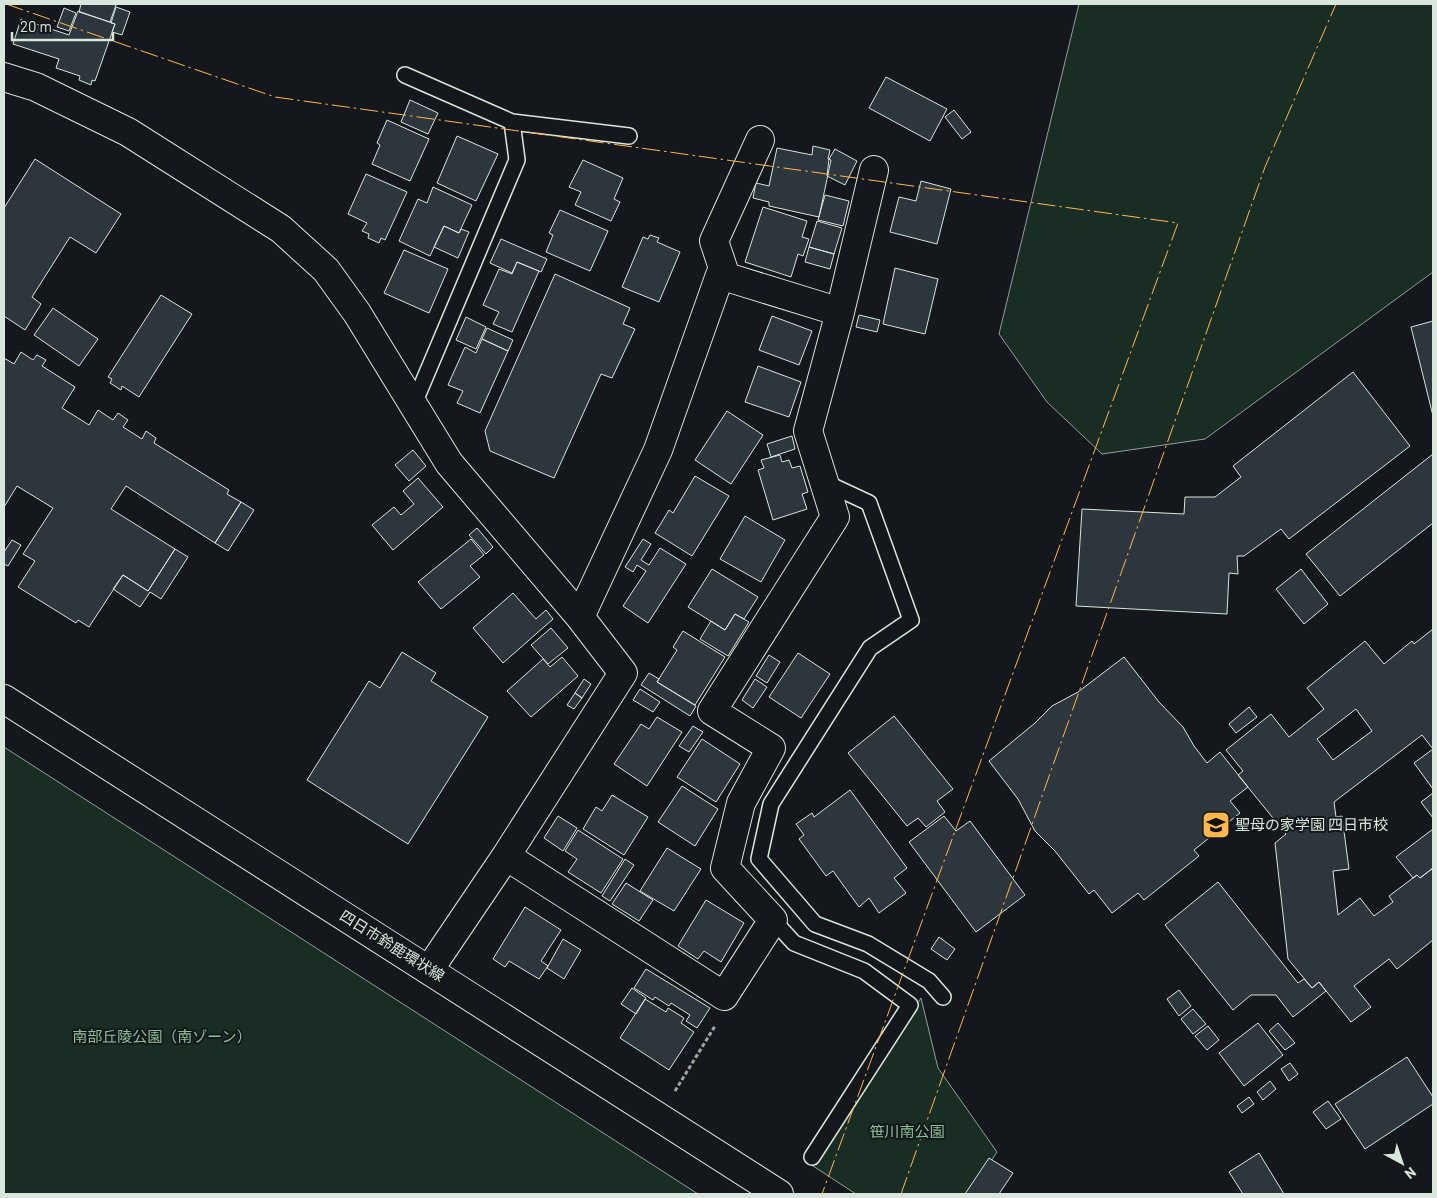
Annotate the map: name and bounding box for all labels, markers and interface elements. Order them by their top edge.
scale bar [12,10,114,42]
text: 20 m [20,17,52,35]
school or university icon: 聖母の家学園 四日市校 [1201,810,1231,840]
place label: 聖母の家学園 四日市校 [1235,815,1388,833]
street label: 四日市鈴鹿環状線 [337,906,448,985]
park label: 南部丘陵公園（南ゾーン） [72,1027,252,1045]
park label: 笹川南公園 [869,1122,945,1140]
north arrow [1377,1138,1427,1188]
text: N [1402,1164,1420,1183]

